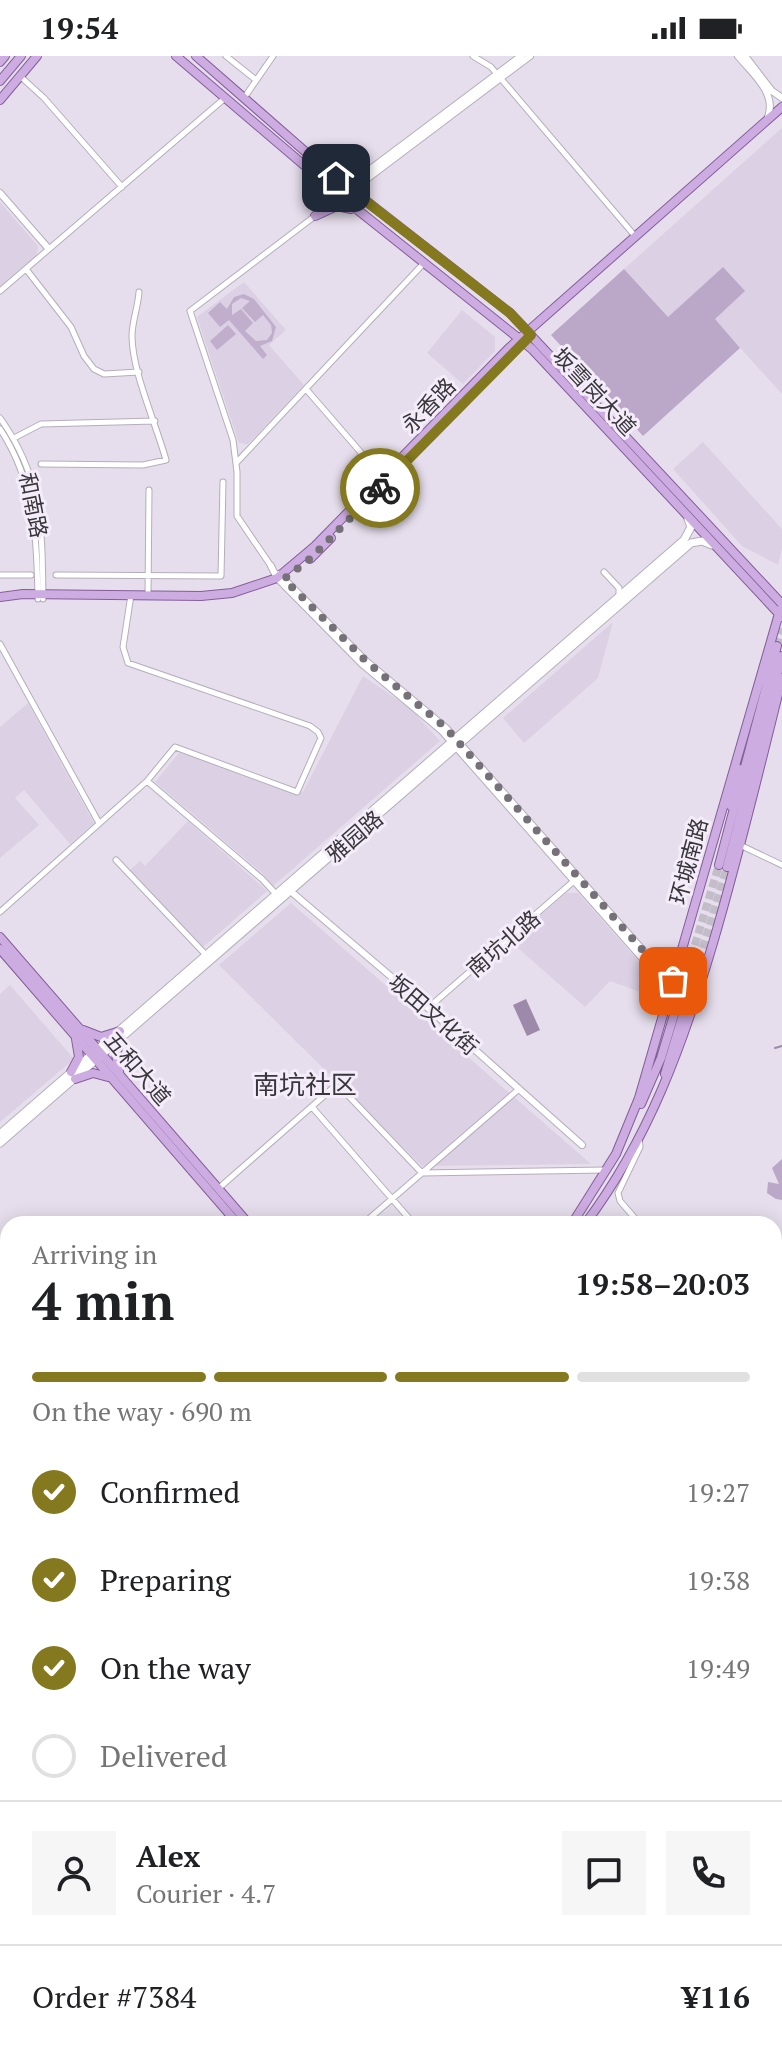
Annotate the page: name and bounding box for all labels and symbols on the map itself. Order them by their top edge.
pin [302,144,370,212]
street label: 坂雪岗大道 [547,341,643,441]
street label: 永香路 [395,371,461,439]
courier [340,448,420,528]
street label: 和南路 [13,470,55,540]
street label: 雅园路 [320,803,388,869]
street label: 环城南路 [663,815,713,907]
street label: 南坑北路 [460,903,546,983]
pin [639,947,707,1015]
street label: 坂田文化街 [383,967,485,1061]
street label: 五和大道 [98,1025,178,1111]
district label: 南坑社区 [253,1067,357,1101]

